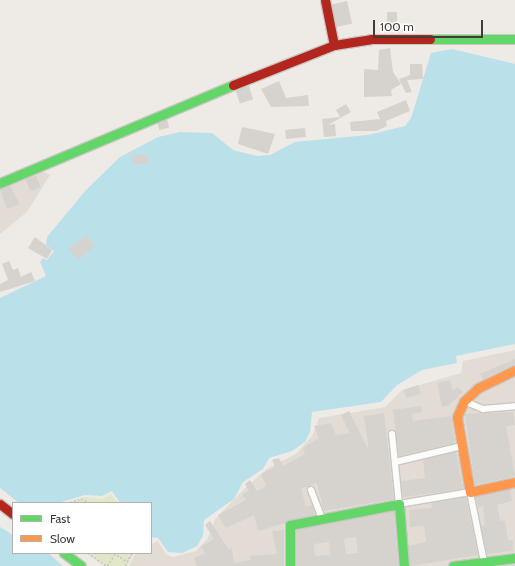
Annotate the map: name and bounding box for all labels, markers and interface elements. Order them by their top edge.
scale bar [375,12,485,38]
text: 100 m [380,19,414,34]
legend [12,502,152,554]
text: Fast [50,511,70,526]
text: Slow [50,531,75,546]

